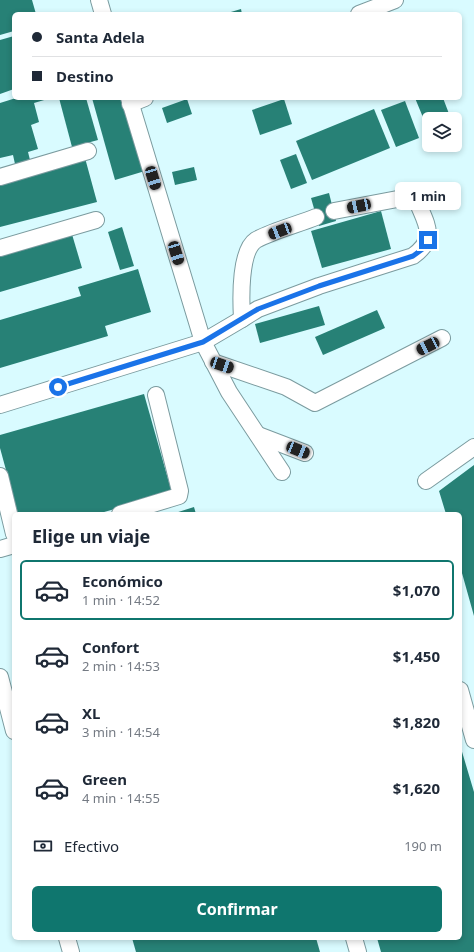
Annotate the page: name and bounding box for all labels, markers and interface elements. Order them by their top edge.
text: Santa Adela [56,27,145,47]
text: Destino [56,66,114,86]
map controls [422,112,462,152]
button: layers [422,112,462,152]
car [144,165,162,191]
callout: 1 min [395,182,461,210]
text: 1 min [410,187,446,205]
car [346,198,372,214]
car [267,221,293,241]
route end [419,231,437,249]
car [167,240,185,266]
car [415,335,441,357]
car [209,355,235,375]
route start [49,378,67,396]
car [285,440,311,460]
text: Elige un viaje [32,524,150,548]
text: Económico [82,571,163,591]
icon: car [34,572,70,608]
text: $1,070 [393,580,440,600]
text: 1 min · 14:52 [82,591,160,609]
text: Confort [82,637,139,657]
icon: car [34,638,70,674]
text: $1,450 [393,646,440,666]
text: 2 min · 14:53 [82,657,160,675]
text: XL [82,703,100,723]
icon: car [34,704,70,740]
text: $1,820 [393,712,440,732]
text: 3 min · 14:54 [82,723,160,741]
text: Green [82,769,127,789]
icon: car [34,770,70,806]
text: $1,620 [393,778,440,798]
text: 4 min · 14:55 [82,789,160,807]
icon: cash [32,835,54,857]
text: Efectivo [64,836,119,856]
text: 190 m [404,837,442,855]
button: Confirmar [32,886,442,932]

